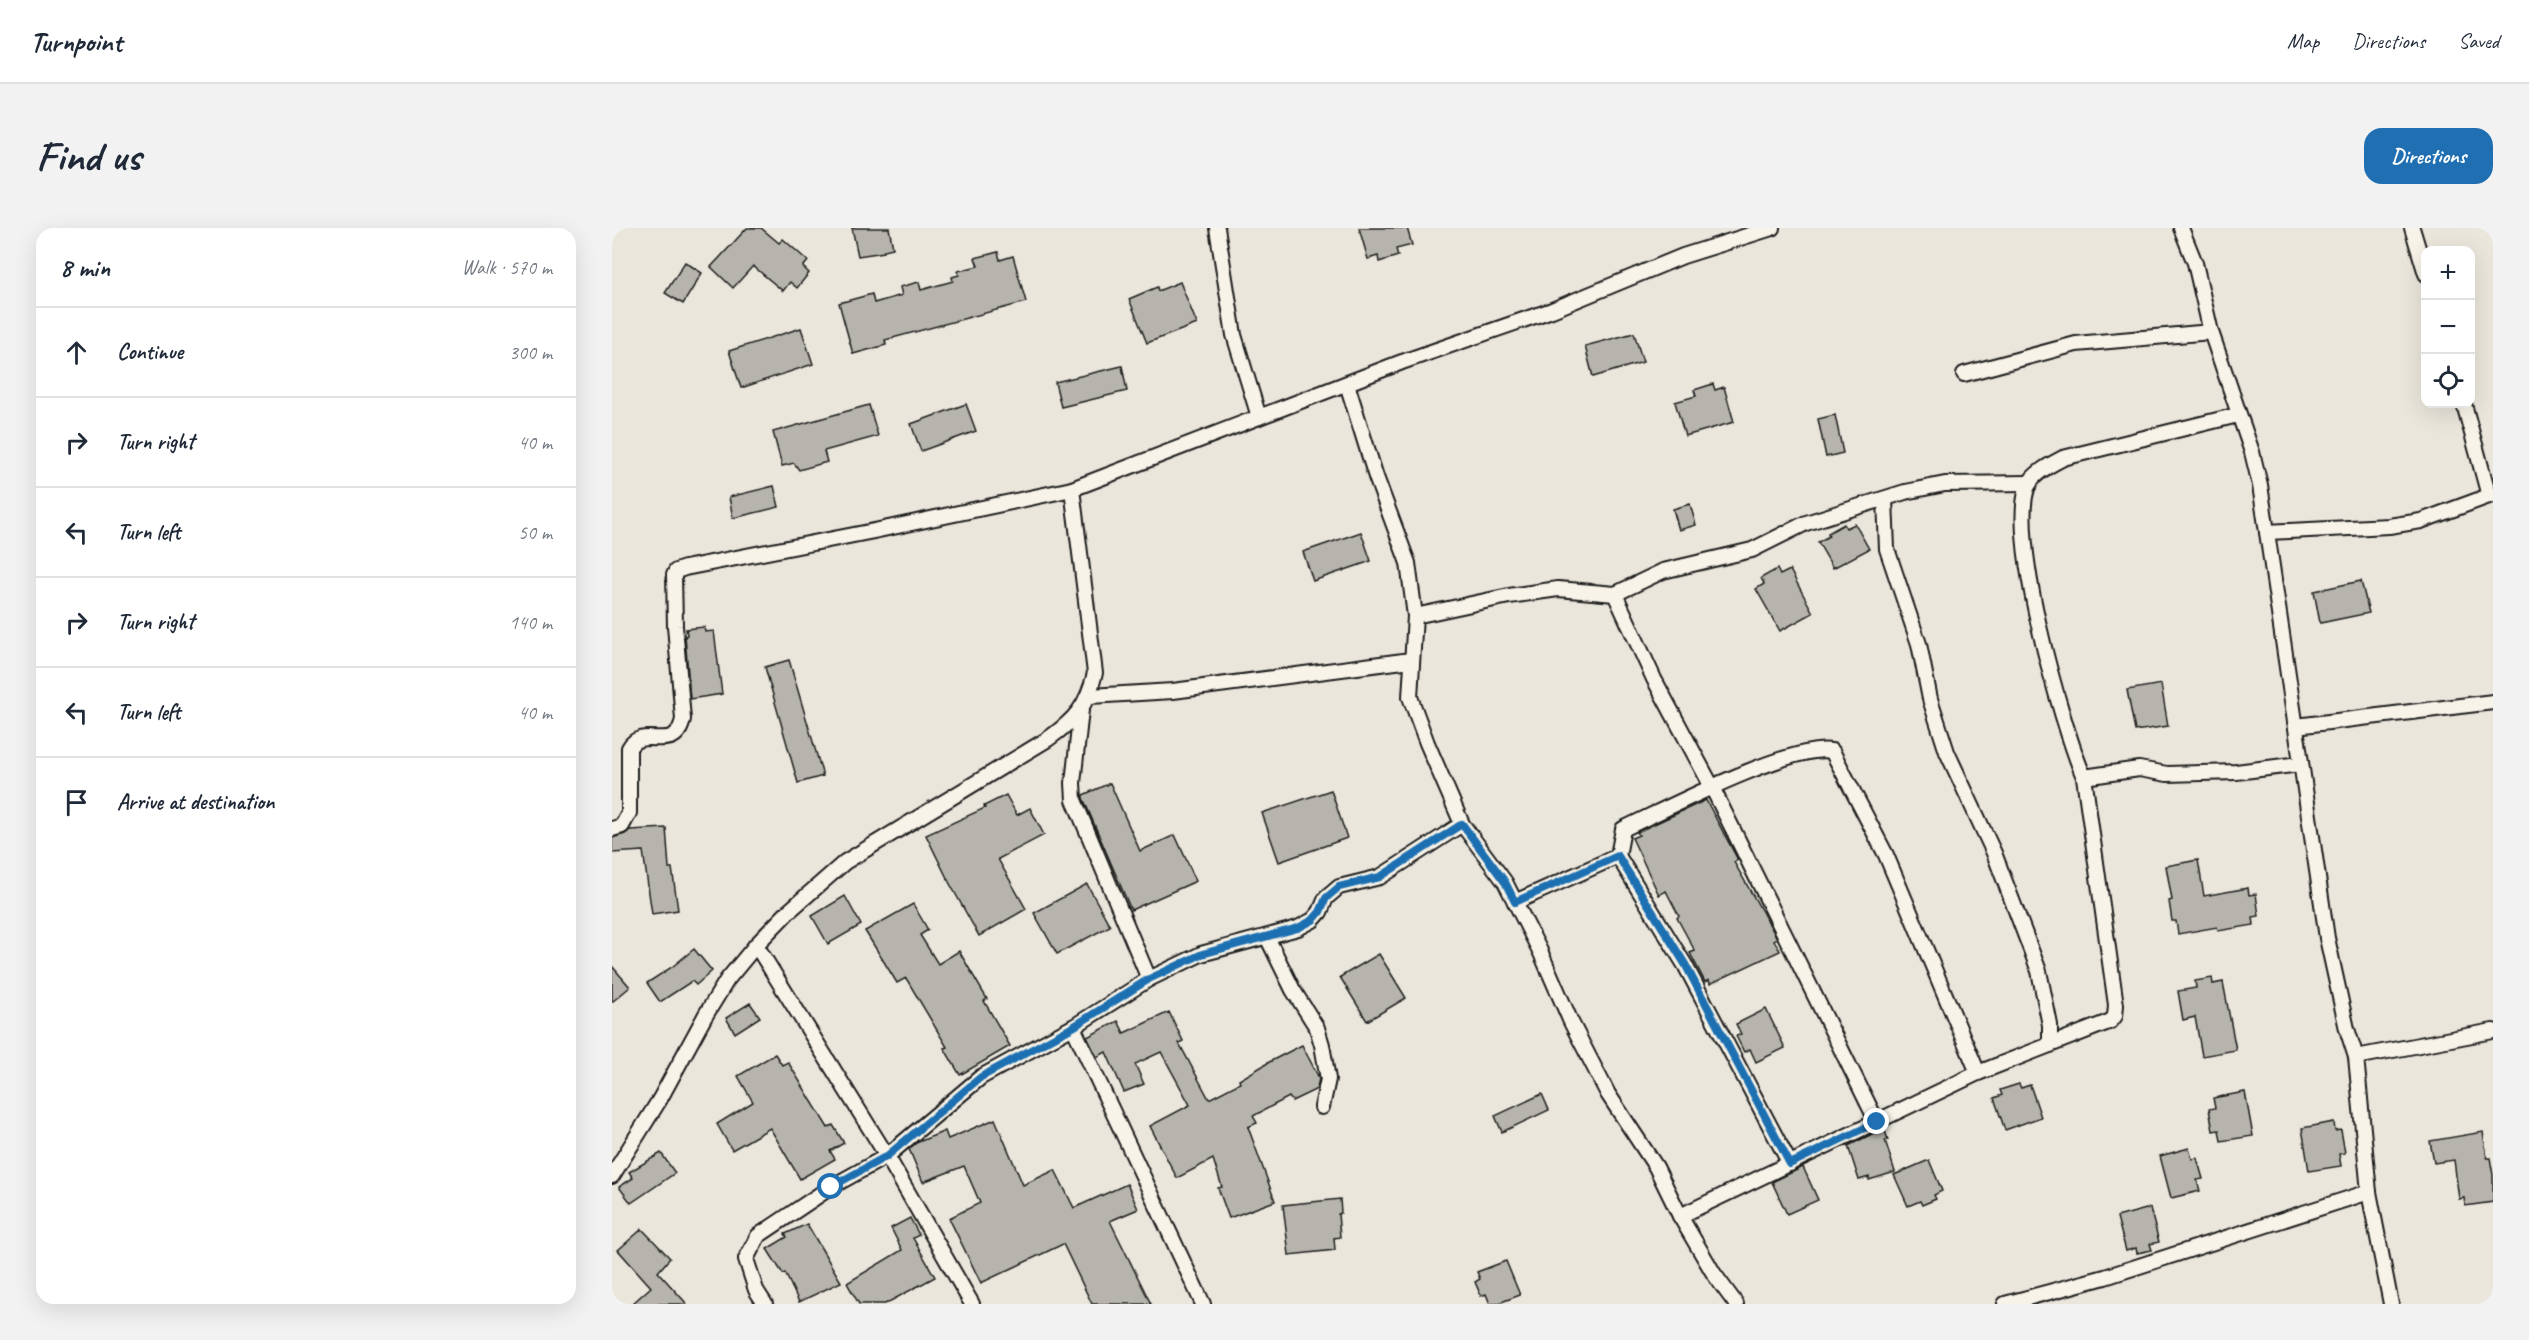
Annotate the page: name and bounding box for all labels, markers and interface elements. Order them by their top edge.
text: Turnpoint [30,24,122,59]
text: Map [2287,28,2319,54]
text: Directions [2352,28,2425,54]
text: Saved [2458,28,2499,54]
button: Directions [2364,128,2493,184]
text: Find us [36,130,141,183]
map controls [2421,246,2475,408]
button: + [2421,246,2475,300]
text: 8 min [60,251,110,284]
text: Walk · 570 m [462,255,552,280]
button: − [2421,300,2475,354]
icon: ahead [60,336,93,369]
text: Continue [117,338,183,366]
text: 300 m [509,340,552,365]
button: locate [2421,354,2475,408]
icon: right [60,426,93,459]
text: Turn right [117,428,194,456]
text: 40 m [518,430,552,455]
icon: left [60,516,93,549]
text: Turn left [117,518,181,546]
text: 50 m [518,520,552,545]
icon: right [60,606,93,639]
text: Turn right [117,608,194,636]
text: 140 m [509,610,552,635]
icon: left [60,696,93,729]
text: Turn left [117,698,181,726]
text: 40 m [518,700,552,725]
icon: arrive [60,786,93,819]
text: Arrive at destination [117,788,274,816]
route end [1863,1108,1889,1134]
route start [817,1173,843,1199]

